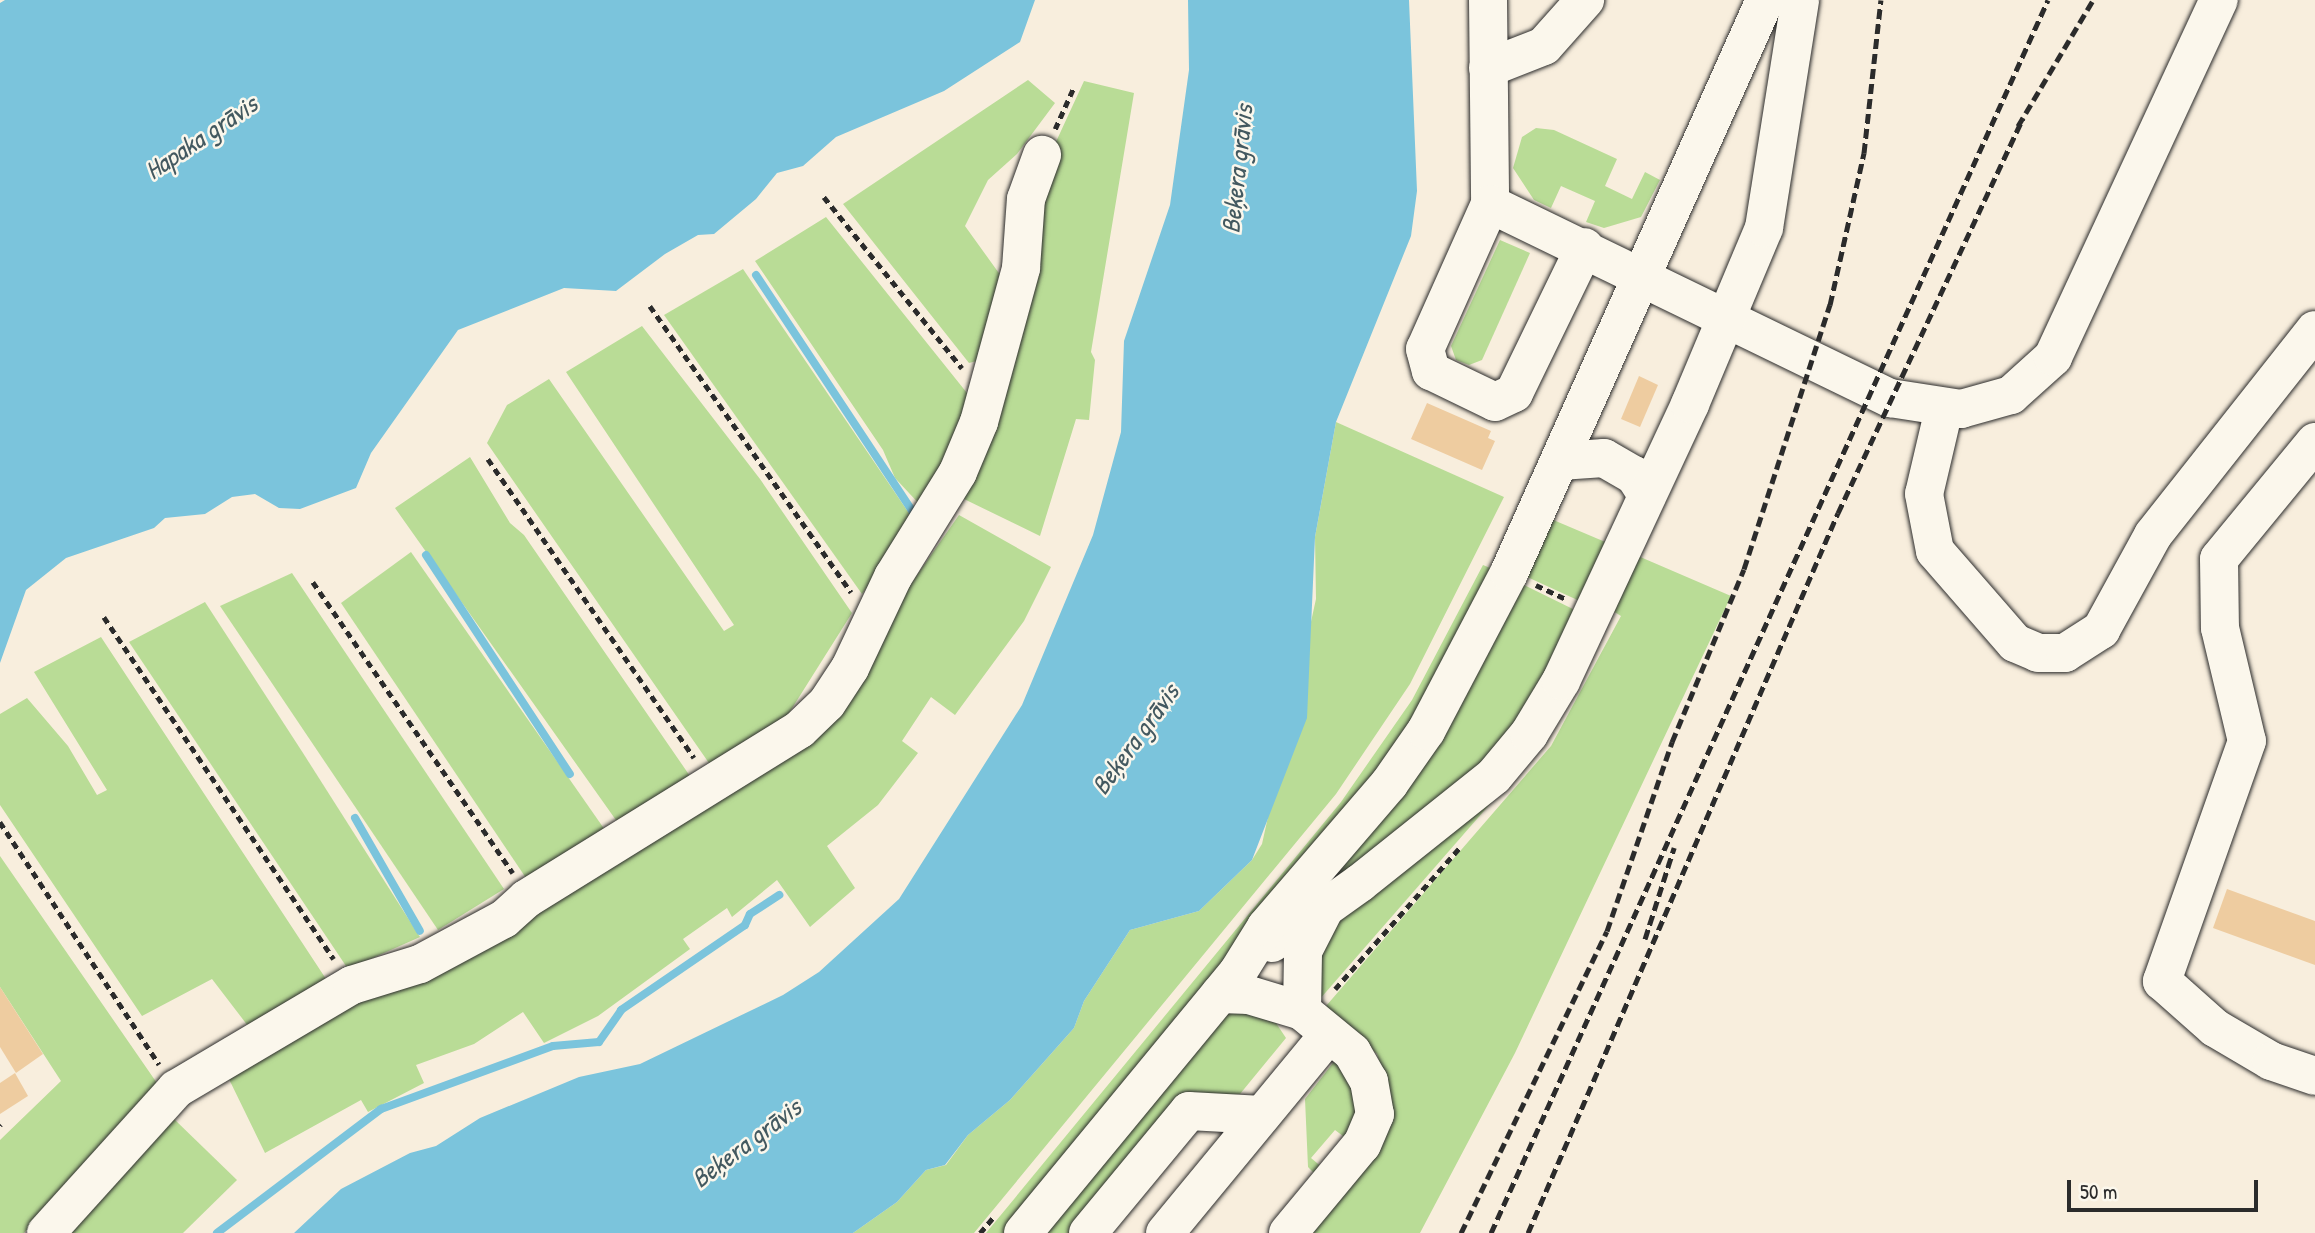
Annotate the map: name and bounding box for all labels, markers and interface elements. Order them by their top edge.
water label: Hapaka grāvis [139,88,263,186]
water label: Beķera grāvis [1215,103,1259,235]
water label: Beķera grāvis [1085,678,1185,800]
water label: Beķera grāvis [685,1092,807,1194]
scale bar [2070,1166,2261,1210]
text: 50 m [2080,1177,2117,1206]

